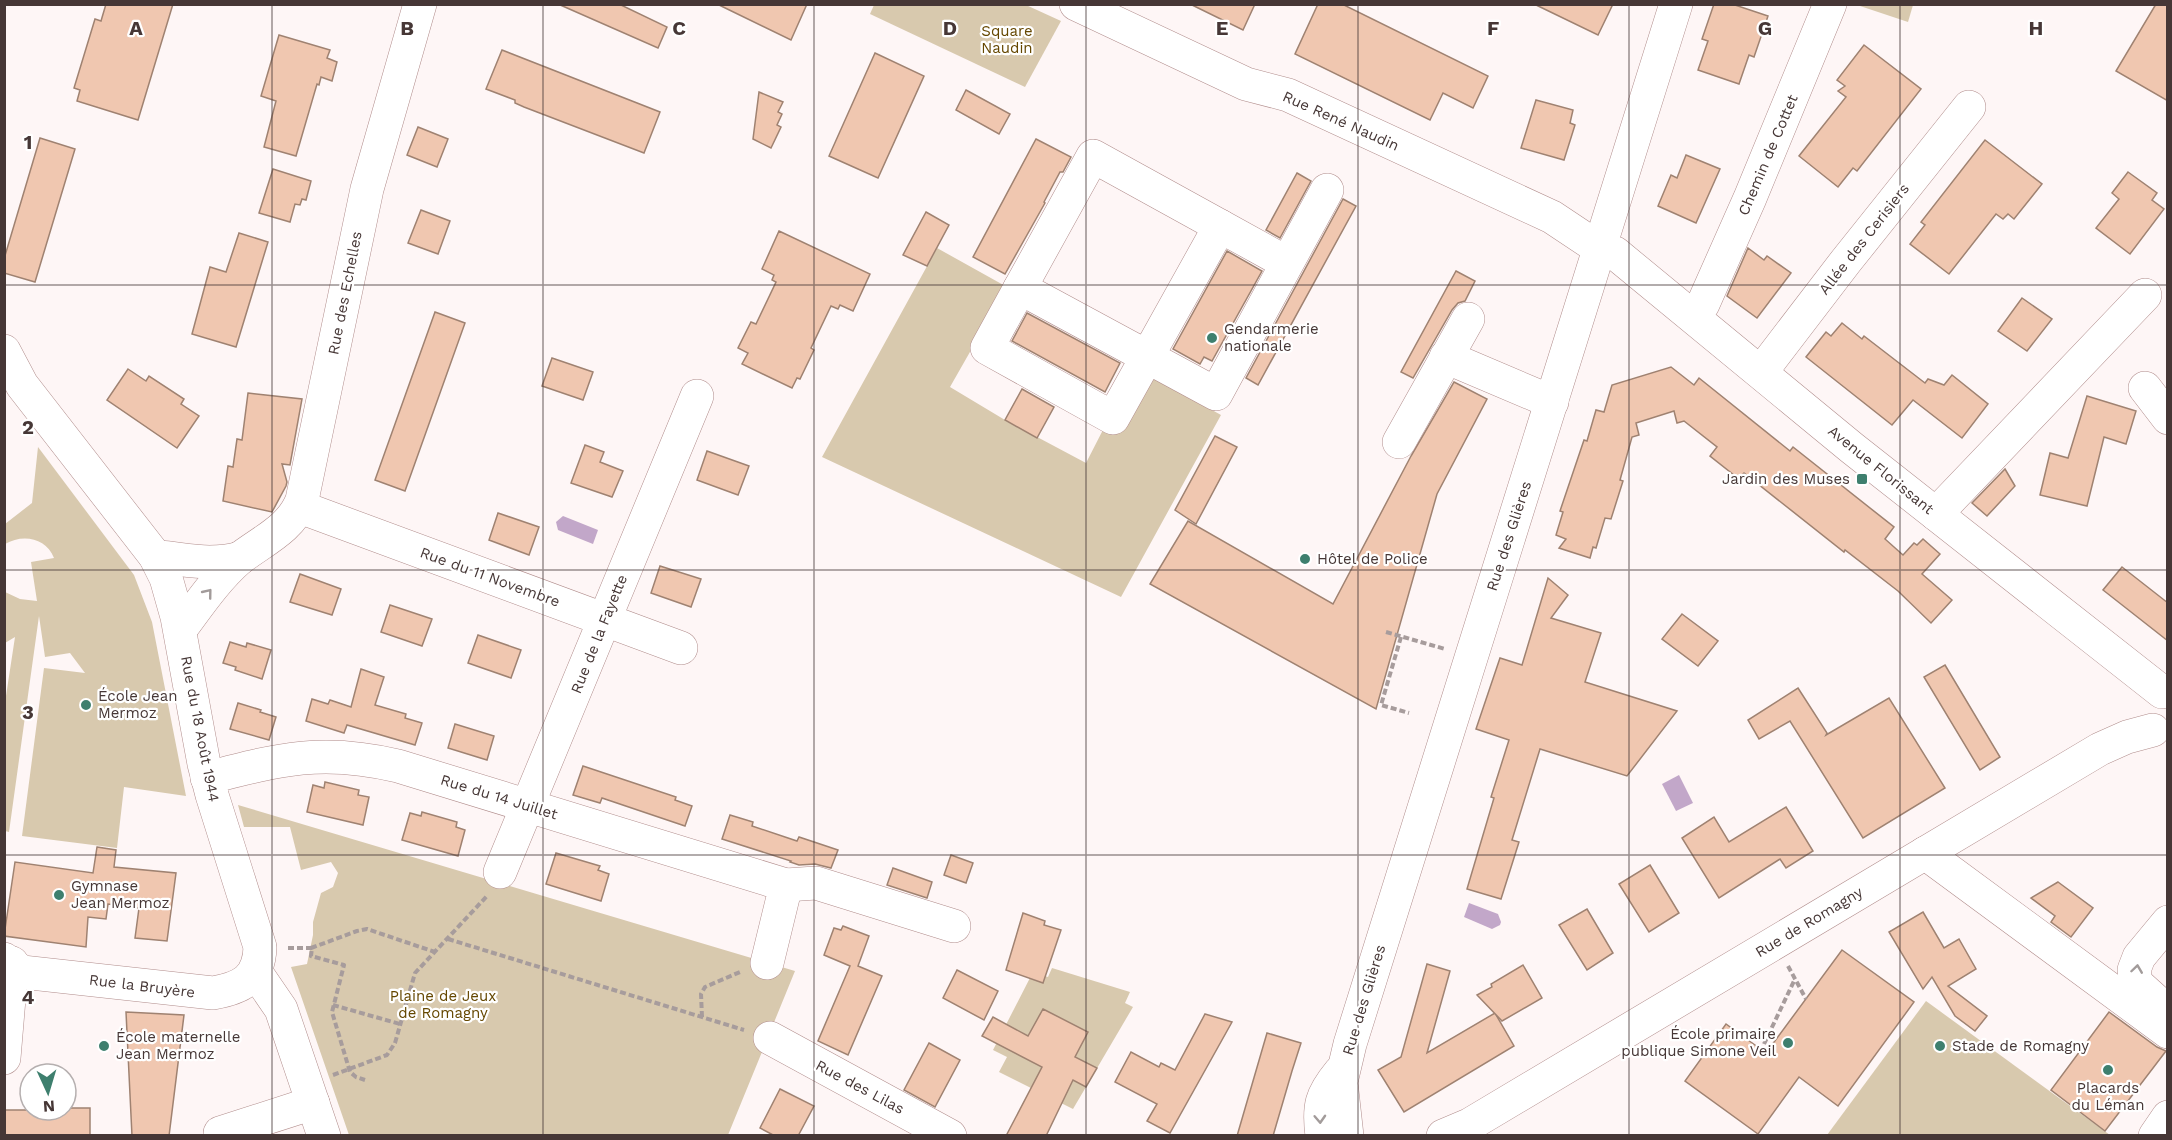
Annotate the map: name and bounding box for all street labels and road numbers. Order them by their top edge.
street label: Rue René Naudin [1280,87,1402,155]
street label: Chemin de Cottet [1734,91,1802,218]
street label: Allée des Cerisiers [1815,180,1913,298]
street label: Rue des Echelles [324,230,366,356]
street label: Avenue Florissant [1825,422,1938,519]
street label: Rue des Glières [1483,479,1535,593]
street label: Rue du 11 Novembre [418,543,562,611]
street label: Rue de la Fayette [567,572,631,696]
street label: Rue du 18 Août 1944 [177,654,223,804]
street label: Rue du 14 Juillet [438,771,560,824]
street label: Rue de Romagny [1752,883,1866,961]
street label: Rue des Glières [1339,943,1389,1057]
street label: Rue la Bruyère [88,971,196,1001]
street label: Rue des Lilas [813,1056,908,1118]

